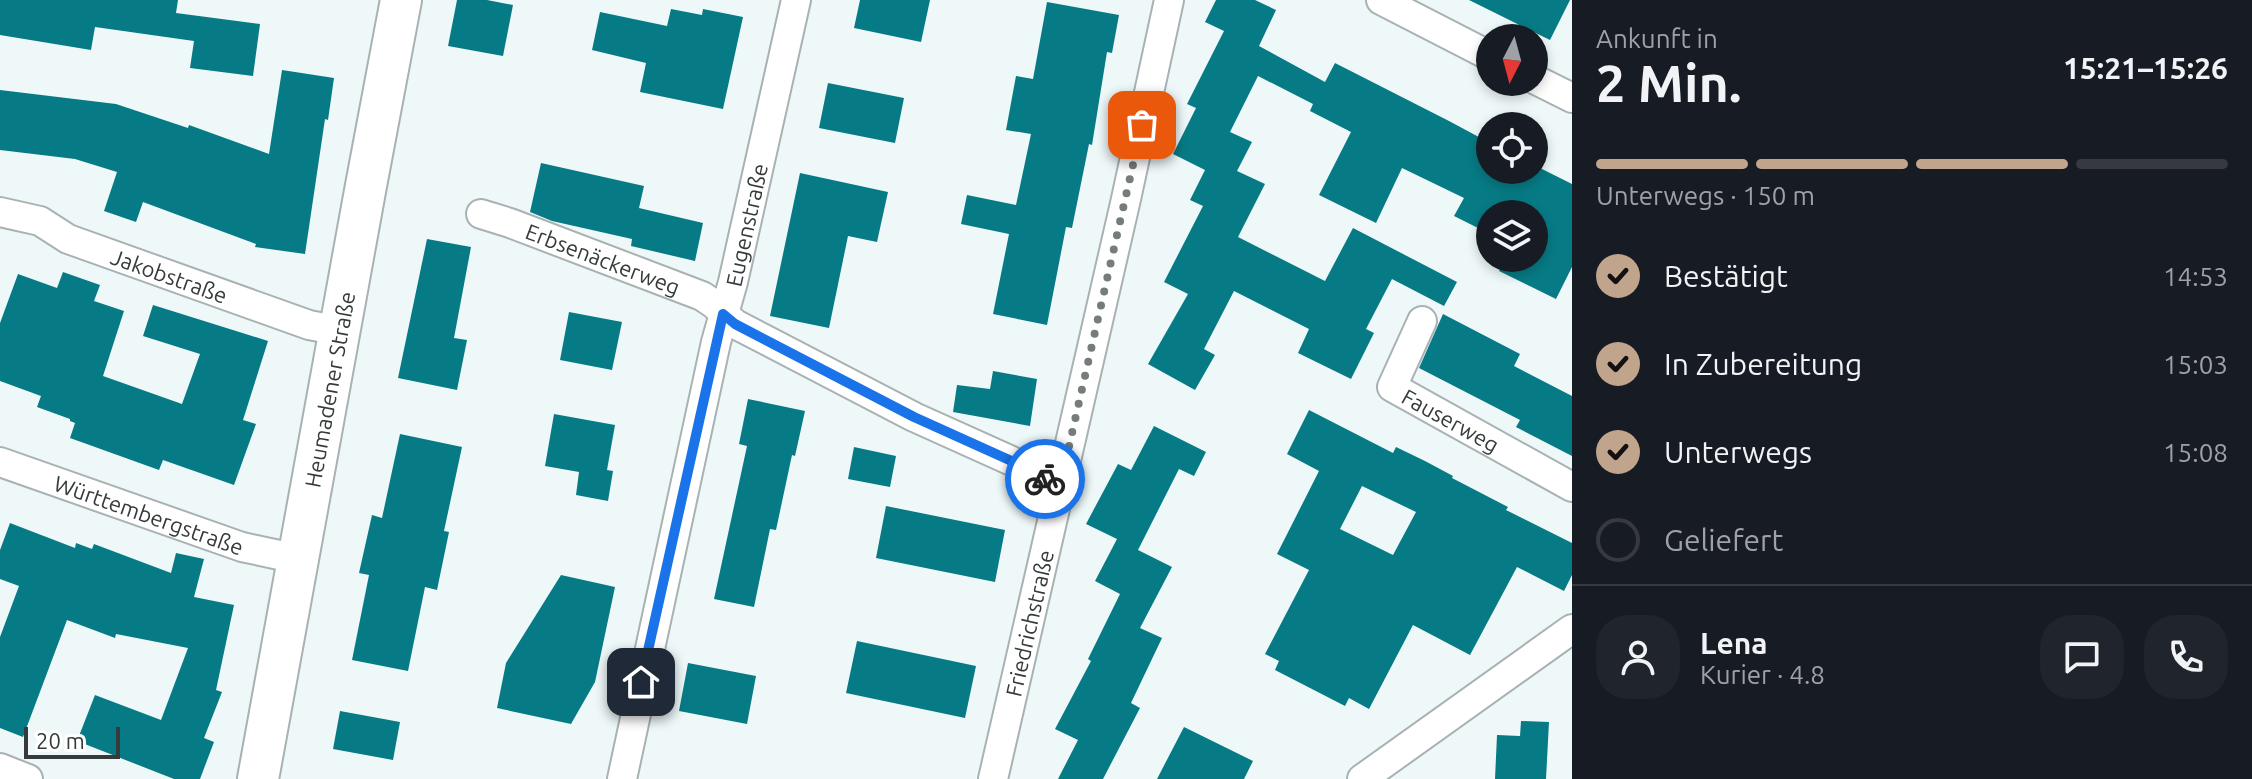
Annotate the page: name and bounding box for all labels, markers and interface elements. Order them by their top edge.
north arrow [1476,24,1548,96]
map controls [1476,24,1548,272]
text: Ankunft in [1596,24,1718,53]
text: 15:21–15:26 [2063,51,2228,85]
text: 2 Min. [1596,54,1742,112]
pin [1108,91,1176,159]
icon: bag [1120,103,1164,147]
button: locate [1476,112,1548,184]
street label: Eugenstraße [720,161,772,289]
text: Unterwegs · 150 m [1596,181,1815,210]
button: layers [1476,200,1548,272]
street label: Erbsenäckerweg [523,218,684,299]
street label: Jakobstraße [108,243,231,307]
icon: check [1596,254,1640,298]
text: Bestätigt [1664,259,1788,293]
text: 14:53 [2163,262,2228,291]
street label: Heumadener Straße [299,289,359,489]
icon: check [1596,342,1640,386]
text: In Zubereitung [1664,347,1862,381]
text: 15:03 [2163,350,2228,379]
street label: Fauserweg [1398,383,1504,457]
icon: check [1596,430,1640,474]
text: Unterwegs [1664,435,1812,469]
text: 15:08 [2163,438,2228,467]
courier [1005,439,1085,519]
icon: bike [1023,457,1067,501]
street label: Württembergstraße [51,470,247,559]
text: Geliefert [1664,523,1783,557]
street label: Friedrichstraße [1000,547,1058,699]
button: person [1596,615,1680,699]
button: chat [2040,615,2124,699]
button: phone [2144,615,2228,699]
text: Lena [1700,626,1768,660]
pin [607,648,675,716]
icon: home [619,660,663,704]
text: Kurier · 4.8 [1700,660,1825,689]
scale bar [24,723,120,759]
text: 20 m [36,728,85,753]

